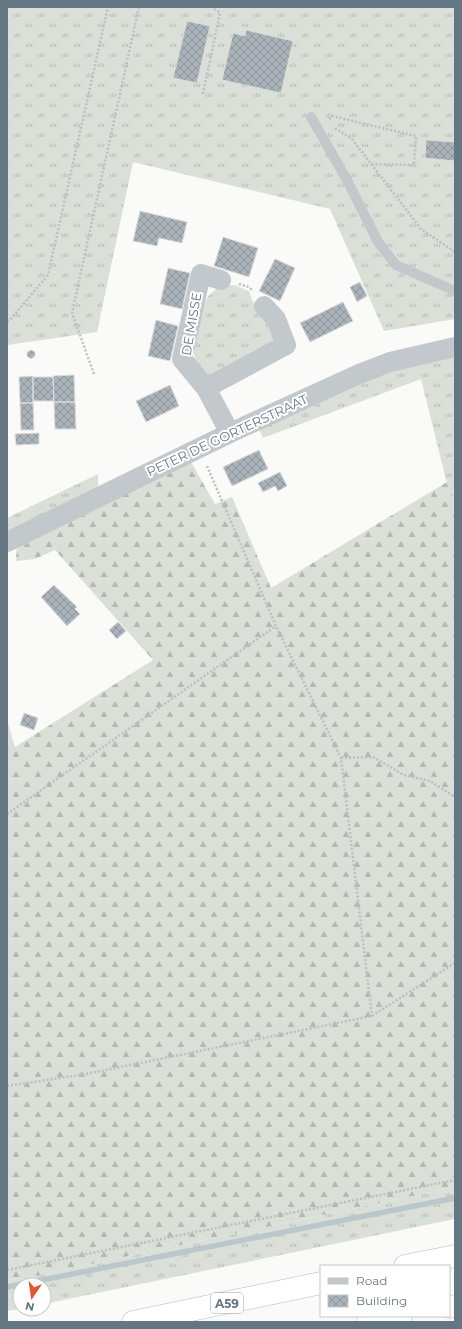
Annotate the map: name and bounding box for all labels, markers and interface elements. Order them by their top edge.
street label: DE MISSE [178,291,204,357]
street label: PETER DE GORTERSTRAAT [144,390,311,479]
legend [320,1265,450,1317]
text: Road [356,1273,387,1288]
north arrow [12,1277,52,1317]
road number: A59 [211,1293,243,1313]
text: Building [356,1293,407,1308]
text: N [24,1299,36,1315]

